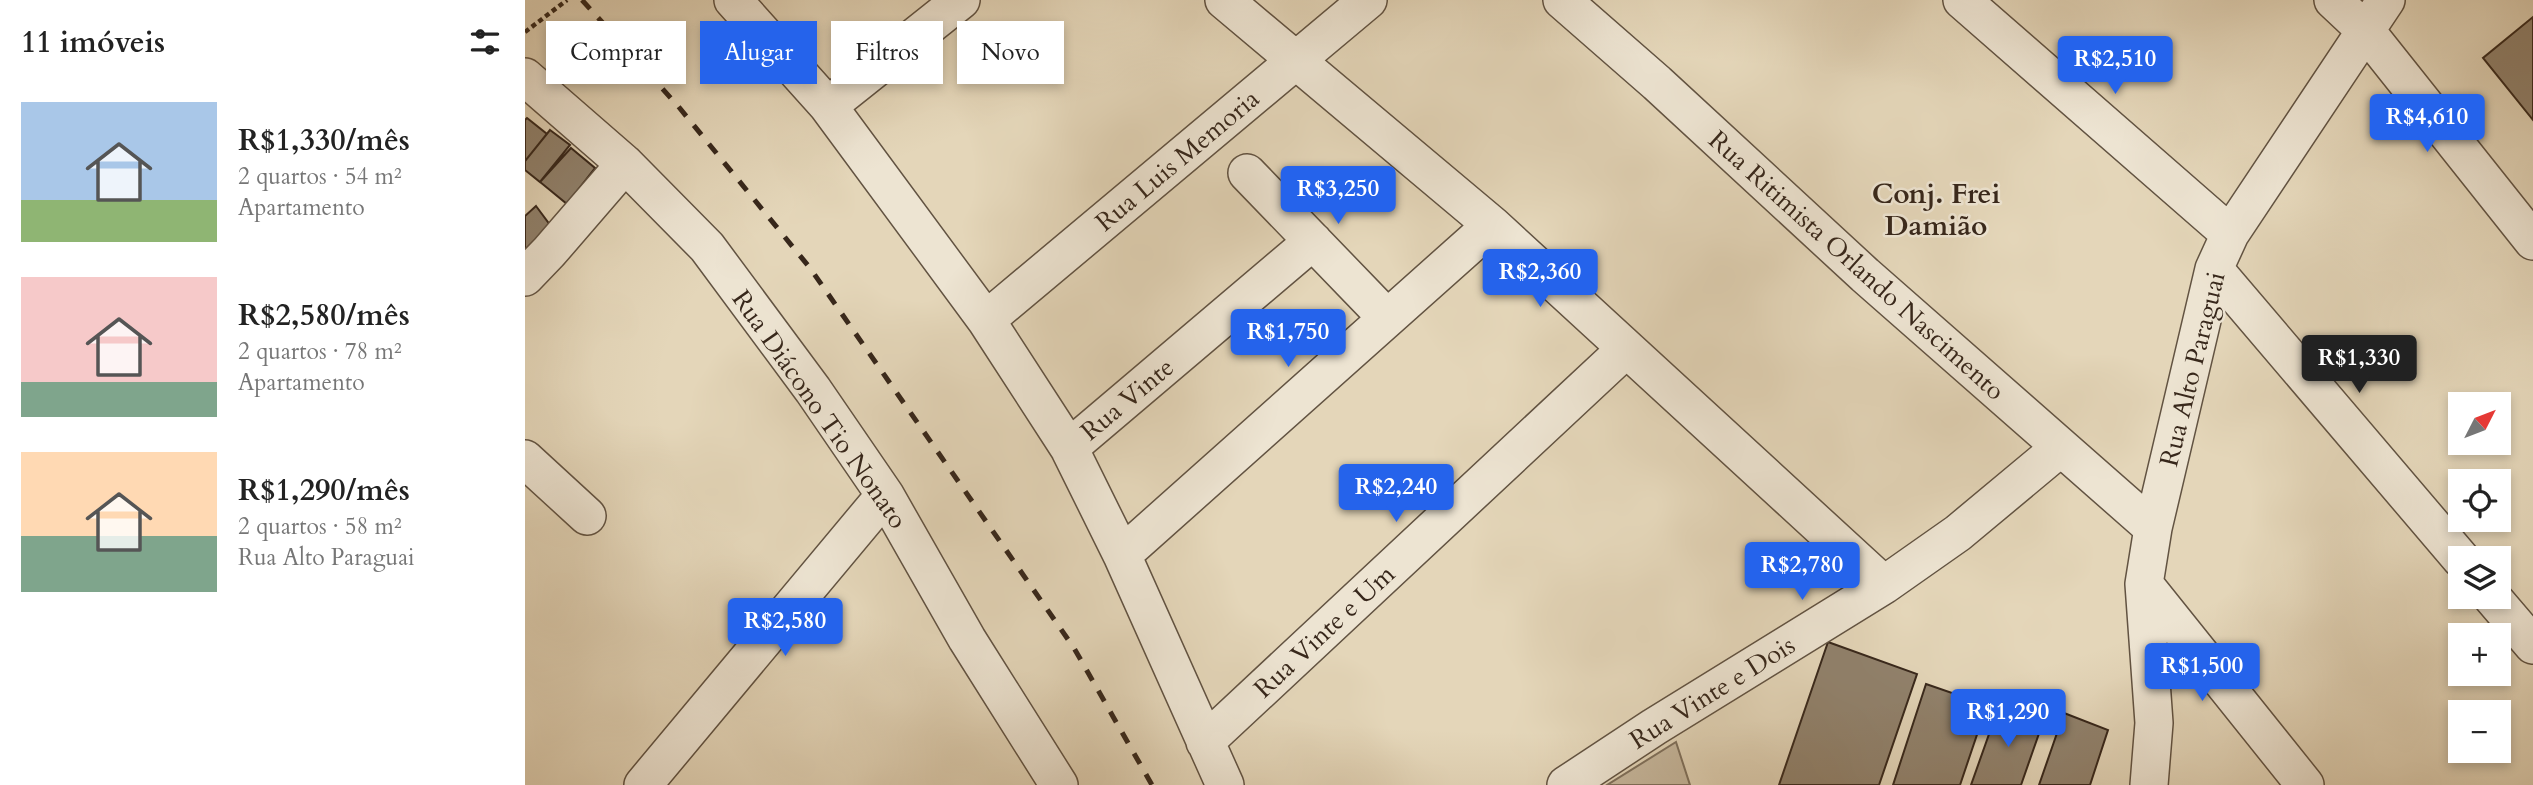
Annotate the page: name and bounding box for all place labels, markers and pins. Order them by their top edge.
pin: R$2,510 [2050,36,2180,96]
pin: R$4,610 [2362,94,2492,154]
pin: R$3,250 [1273,166,1403,226]
pin: R$2,360 [1475,250,1605,309]
pin: R$1,750 [1223,310,1353,369]
pin: R$1,330 [2294,336,2424,395]
pin: R$2,240 [1331,464,1461,524]
pin: R$2,780 [1737,542,1867,602]
pin: R$2,580 [720,598,850,658]
pin: R$1,500 [2137,644,2267,703]
pin: R$1,290 [1943,690,2073,749]

